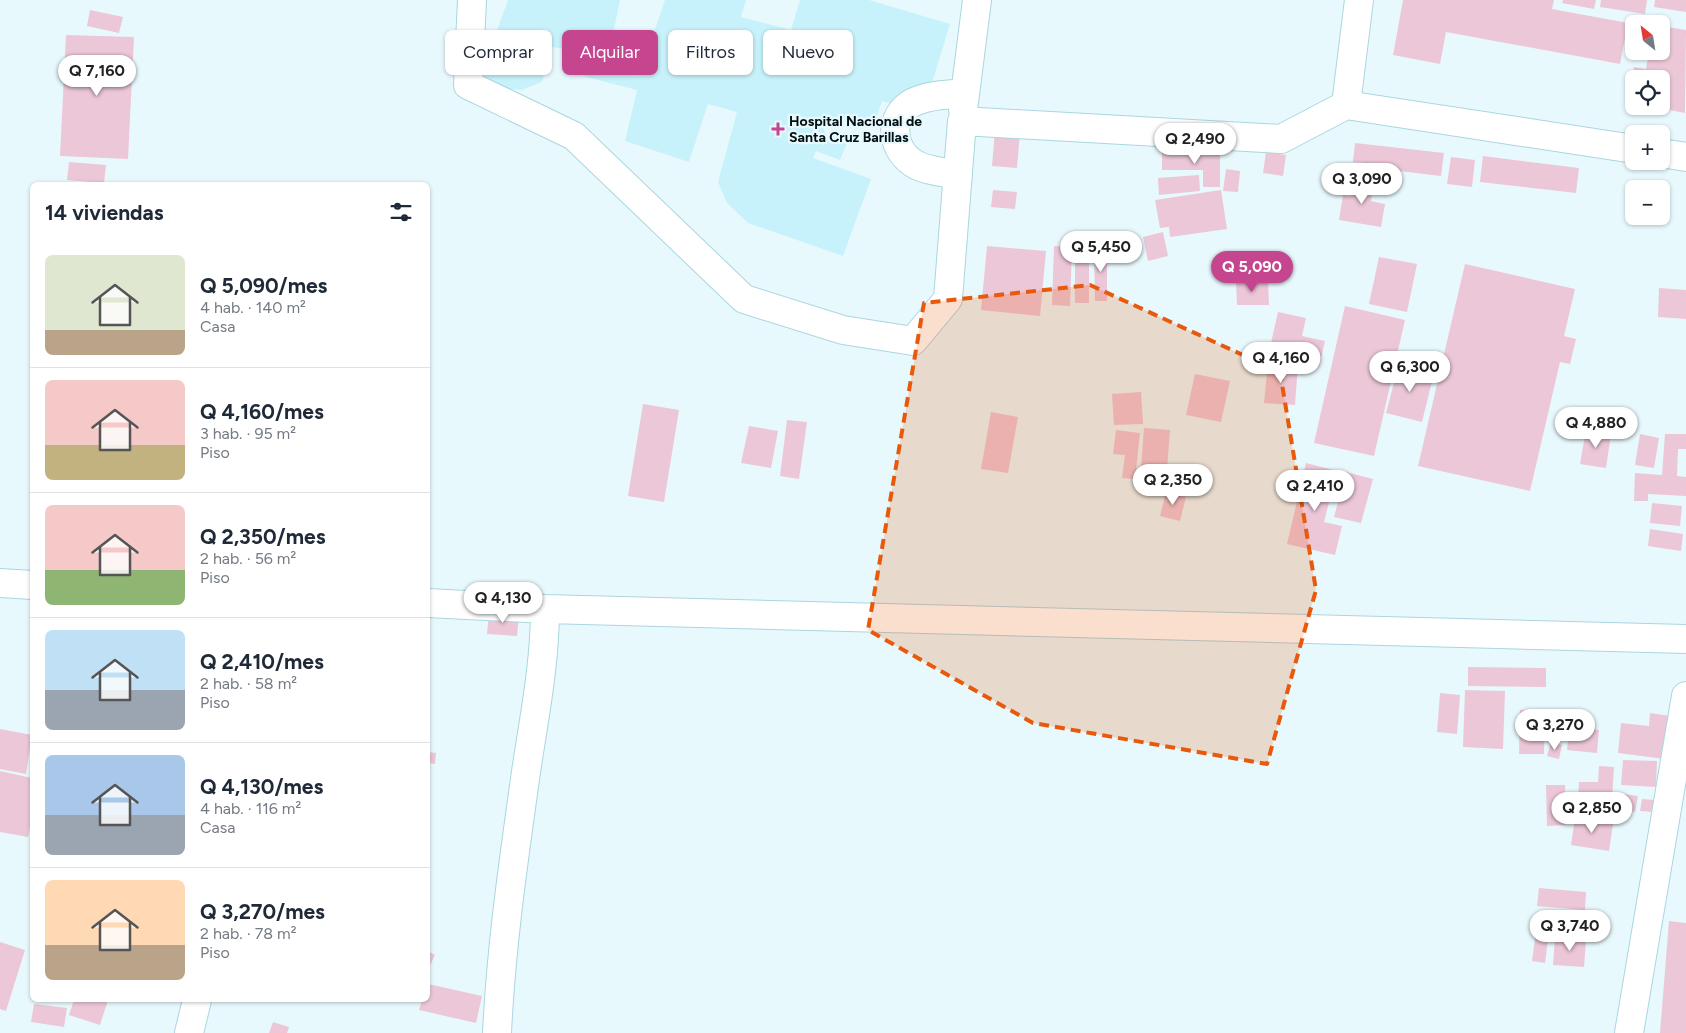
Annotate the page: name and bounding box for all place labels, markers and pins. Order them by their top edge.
pin: Q 7,160 [51,54,143,97]
place label: Hospital Nacional de Santa Cruz Barillas [789,113,922,146]
marker: Hospital Nacional de Santa Cruz Barillas [771,122,785,136]
pin: Q 2,490 [1149,122,1241,165]
pin: Q 3,090 [1316,162,1408,205]
pin: Q 5,450 [1055,230,1147,273]
pin: Q 5,090 [1206,250,1298,293]
pin: Q 4,160 [1235,342,1327,384]
pin: Q 6,300 [1364,350,1456,393]
pin: Q 4,880 [1550,406,1642,449]
pin: Q 2,350 [1127,464,1219,506]
pin: Q 2,410 [1269,470,1361,512]
pin: Q 4,130 [457,582,549,624]
pin: Q 3,270 [1509,708,1601,751]
pin: Q 2,850 [1546,792,1638,834]
pin: Q 3,740 [1524,910,1616,952]

